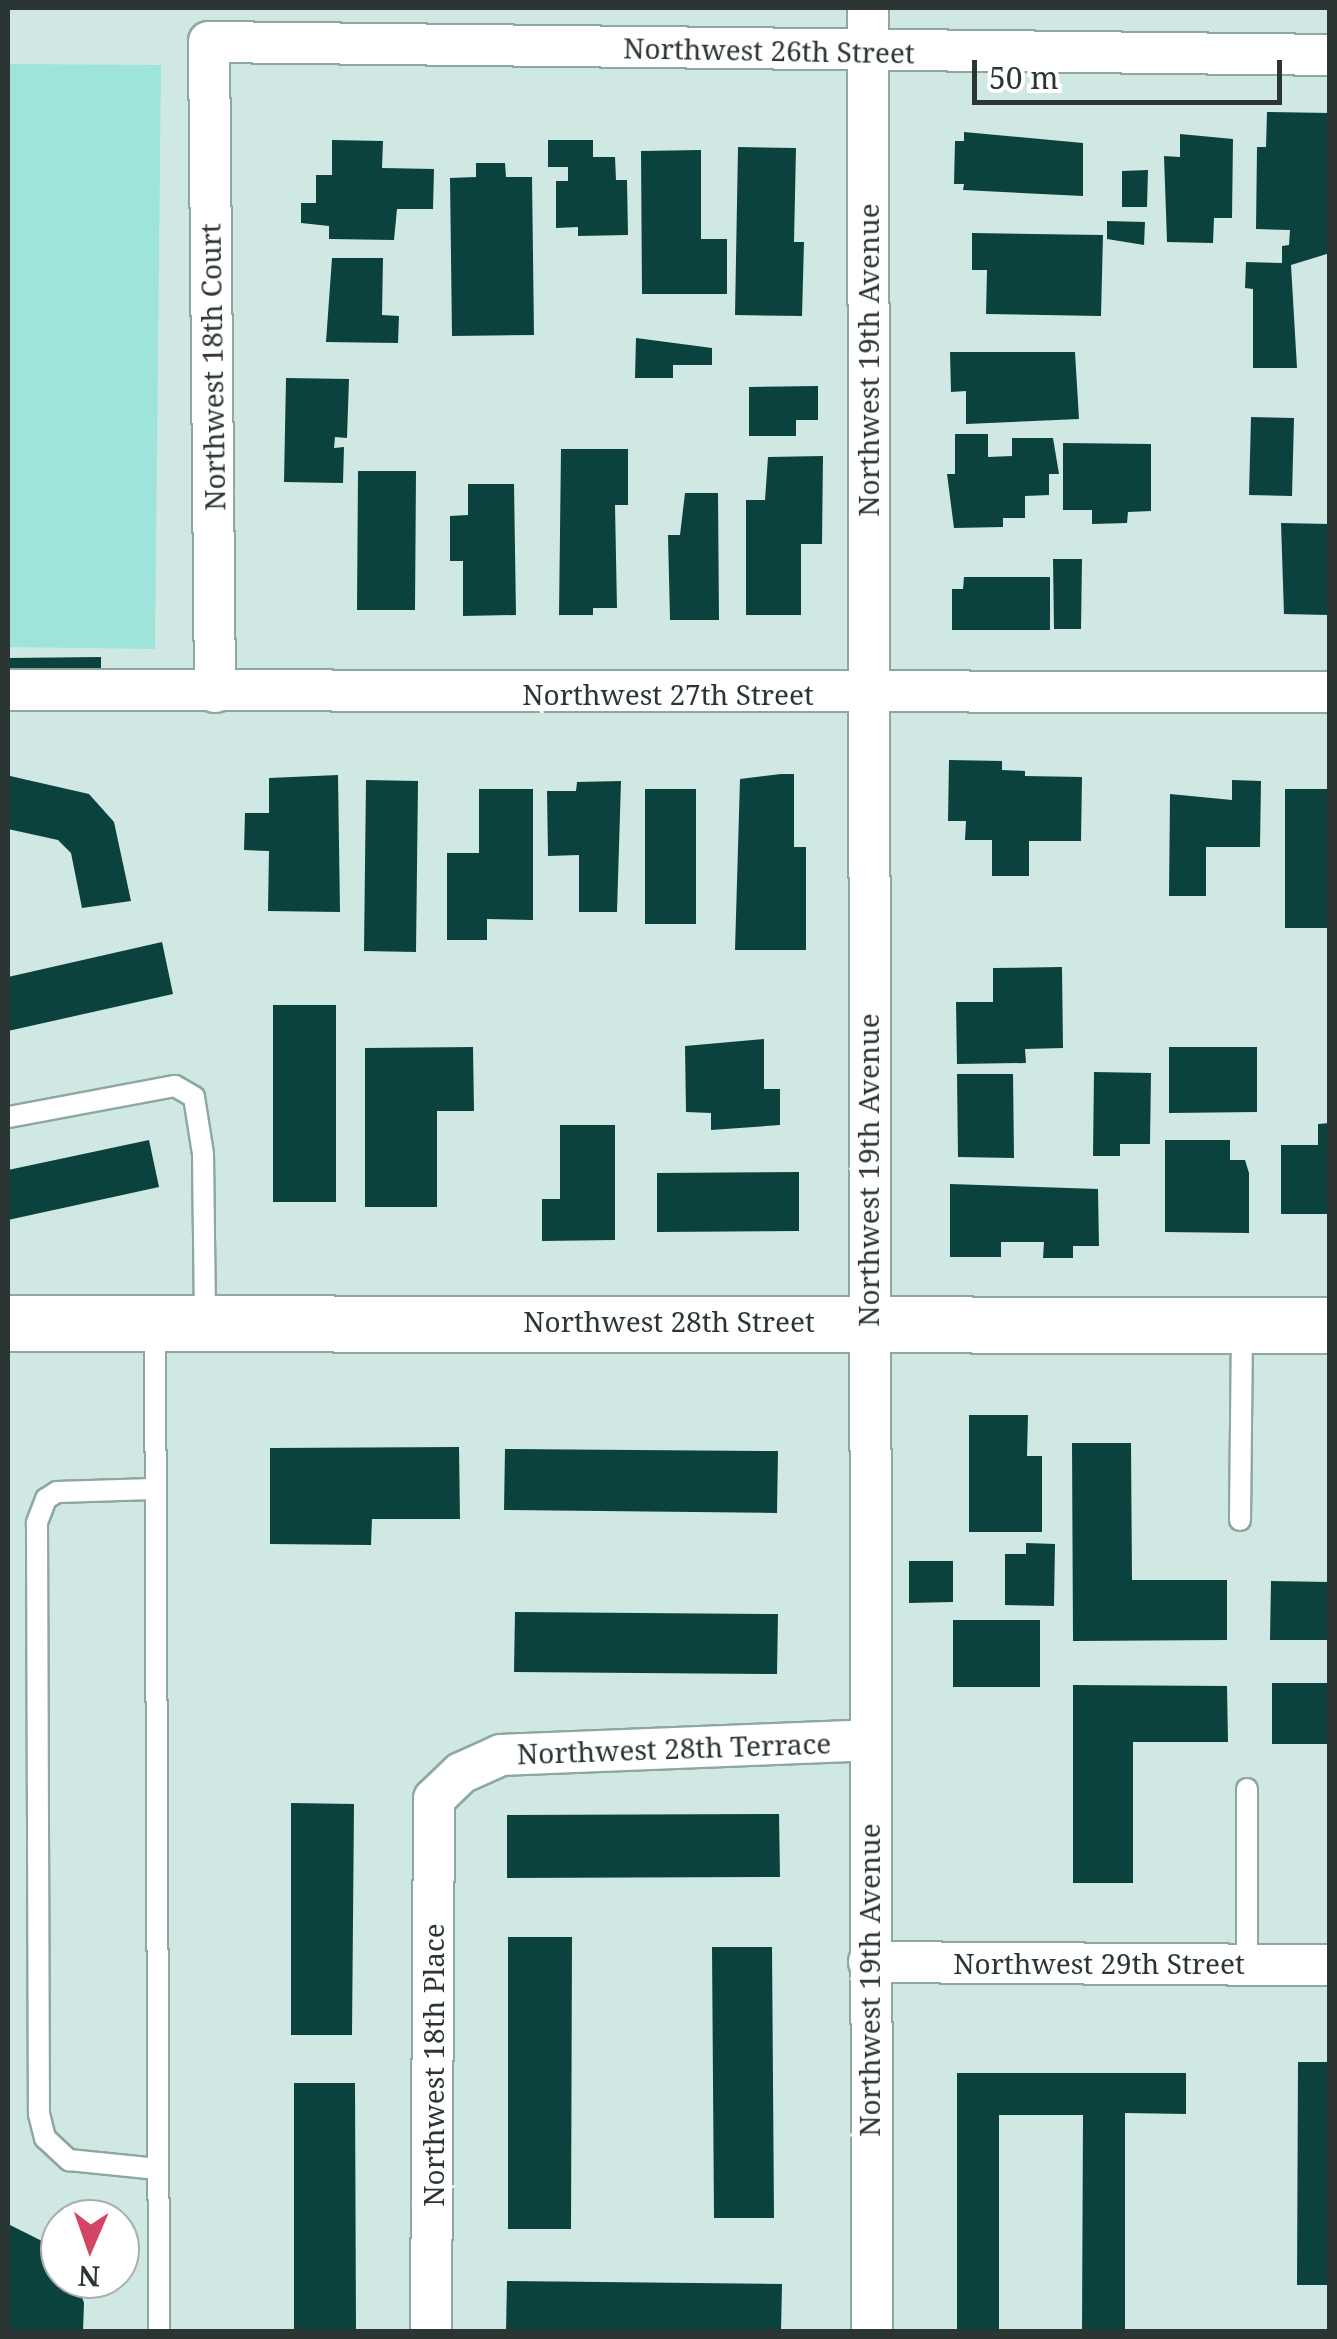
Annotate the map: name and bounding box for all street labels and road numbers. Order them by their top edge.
street label: Northwest 26th Street [623,31,915,69]
street label: Northwest 19th Avenue [851,203,885,517]
street label: Northwest 18th Court [193,223,231,511]
street label: Northwest 27th Street [522,677,814,711]
street label: Northwest 19th Avenue [851,1013,885,1327]
street label: Northwest 28th Street [523,1304,815,1338]
street label: Northwest 28th Terrace [516,1726,832,1770]
street label: Northwest 19th Avenue [852,1823,886,2137]
street label: Northwest 18th Place [416,1923,450,2207]
street label: Northwest 29th Street [953,1946,1245,1980]

